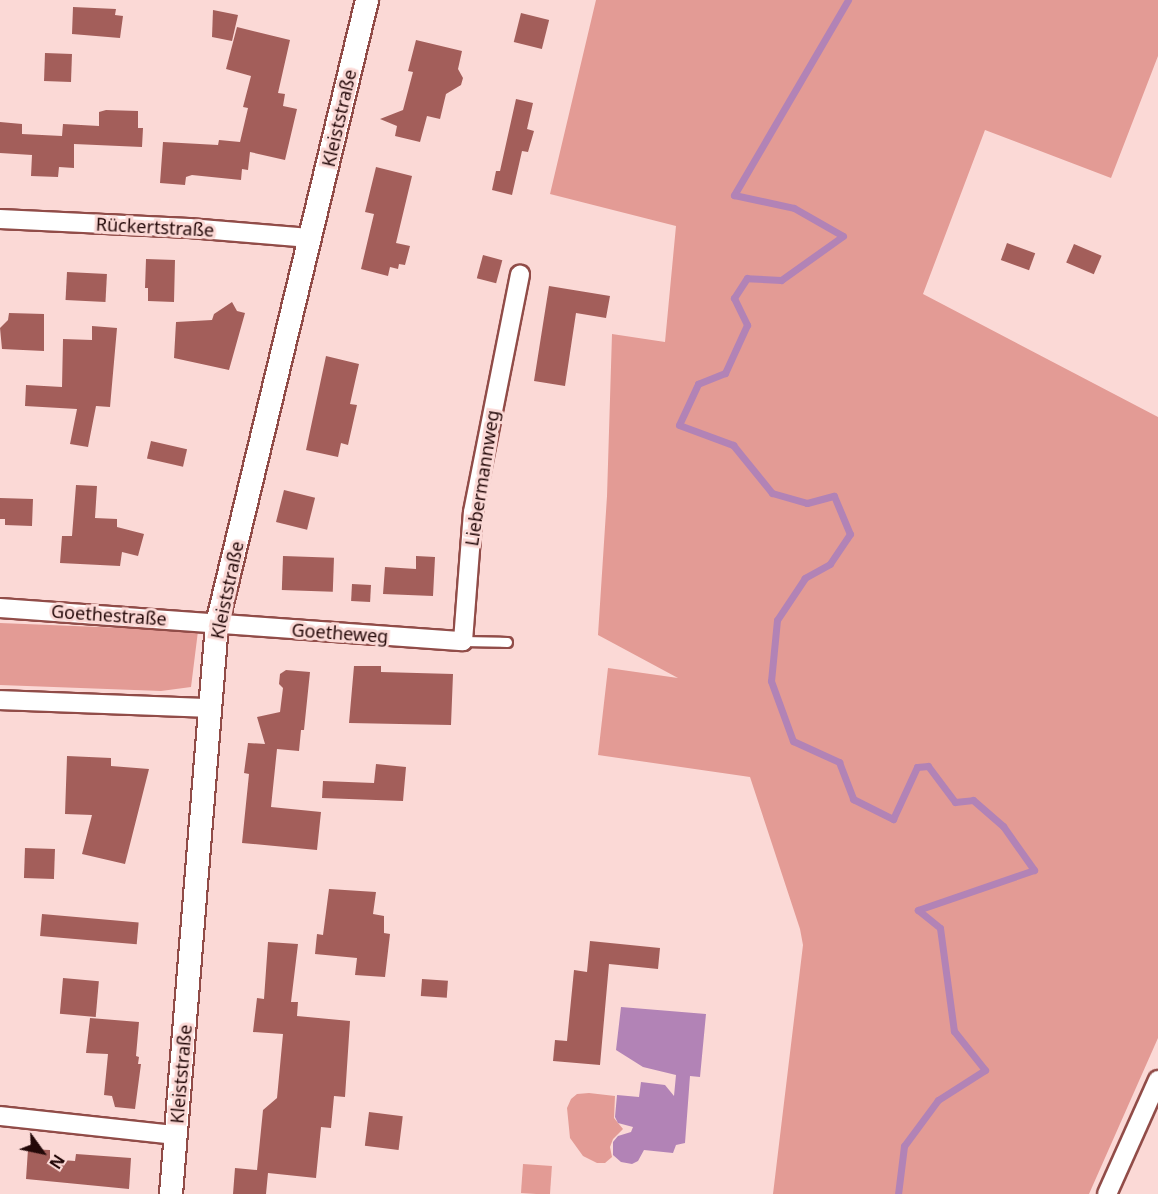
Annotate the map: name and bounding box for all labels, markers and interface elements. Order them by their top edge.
street label: Kleiststraße [317,67,361,169]
street label: Rückertstraße [95,213,215,241]
street label: Liebermannweg [461,408,503,548]
street label: Kleiststraße [206,539,248,641]
street label: Goethestraße [51,600,167,630]
street label: Goetheweg [291,619,389,647]
street label: Kleiststraße [166,1023,196,1125]
north arrow [12,1122,72,1182]
text: N [44,1150,70,1173]

